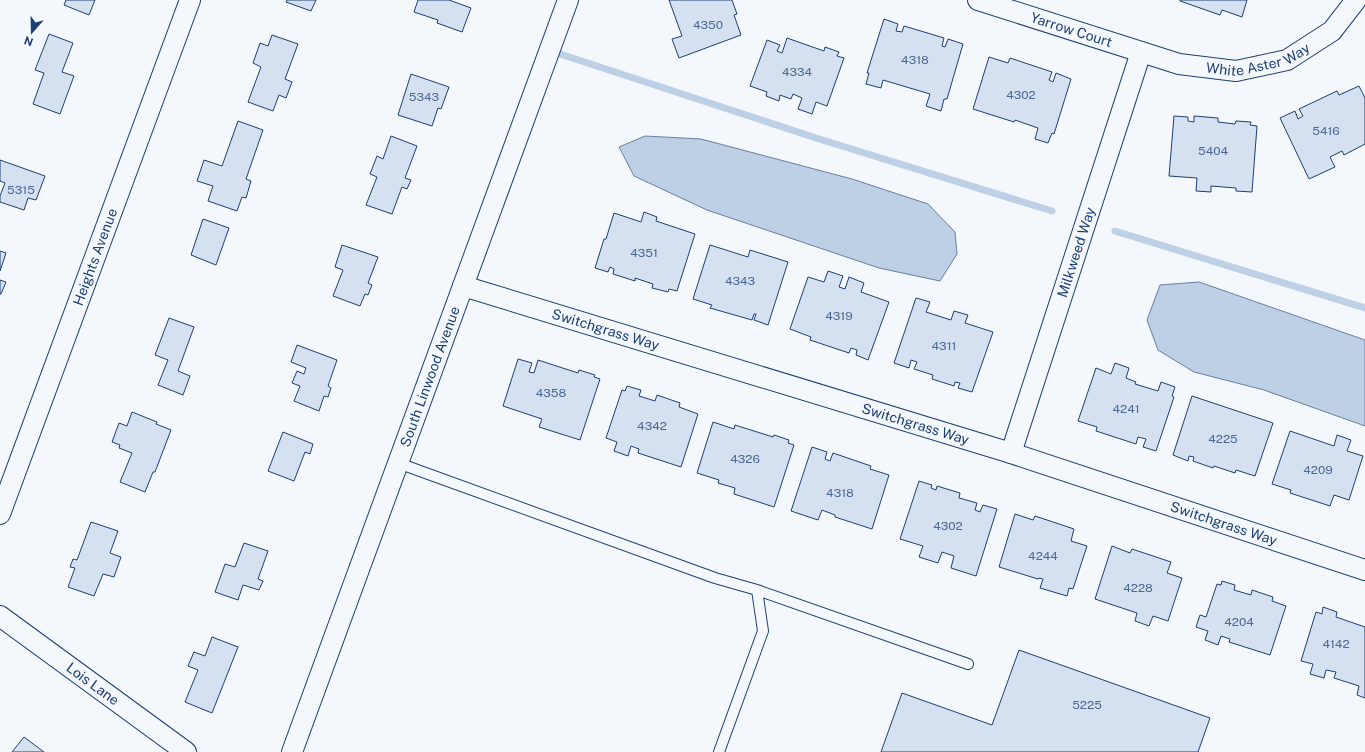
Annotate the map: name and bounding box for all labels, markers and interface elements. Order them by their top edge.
street label: Yarrow Court [1029,9,1114,50]
north arrow [12,12,52,52]
house number: 4350 [693,18,723,32]
text: N [22,34,35,49]
street label: White Aster Way [1205,39,1313,79]
house number: 4318 [901,53,929,67]
house number: 4334 [782,65,813,79]
house number: 4302 [1006,88,1036,102]
house number: 5343 [409,90,439,104]
house number: 5416 [1312,124,1340,138]
house number: 5404 [1198,144,1229,158]
house number: 5315 [7,183,35,197]
street label: Milkweed Way [1054,205,1098,300]
street label: Heights Avenue [70,206,120,308]
house number: 4351 [630,246,658,260]
house number: 4343 [725,274,755,288]
street label: South Linwood Avenue [397,304,463,449]
street label: Switchgrass Way [550,306,662,353]
house number: 4319 [825,309,853,323]
house number: 4311 [932,339,956,353]
house number: 4358 [536,386,567,400]
street label: Switchgrass Way [860,400,972,448]
house number: 4241 [1112,402,1140,416]
house number: 4342 [637,419,667,433]
house number: 4225 [1208,432,1238,446]
house number: 4326 [730,452,760,466]
house number: 4209 [1303,463,1333,477]
house number: 4318 [826,486,854,500]
street label: Switchgrass Way [1168,498,1280,549]
house number: 4302 [933,519,963,533]
house number: 4244 [1028,549,1058,563]
house number: 4228 [1123,581,1153,595]
house number: 4204 [1224,615,1254,629]
house number: 4142 [1322,637,1350,651]
street label: Lois Lane [63,659,122,708]
house number: 5225 [1072,698,1102,712]

